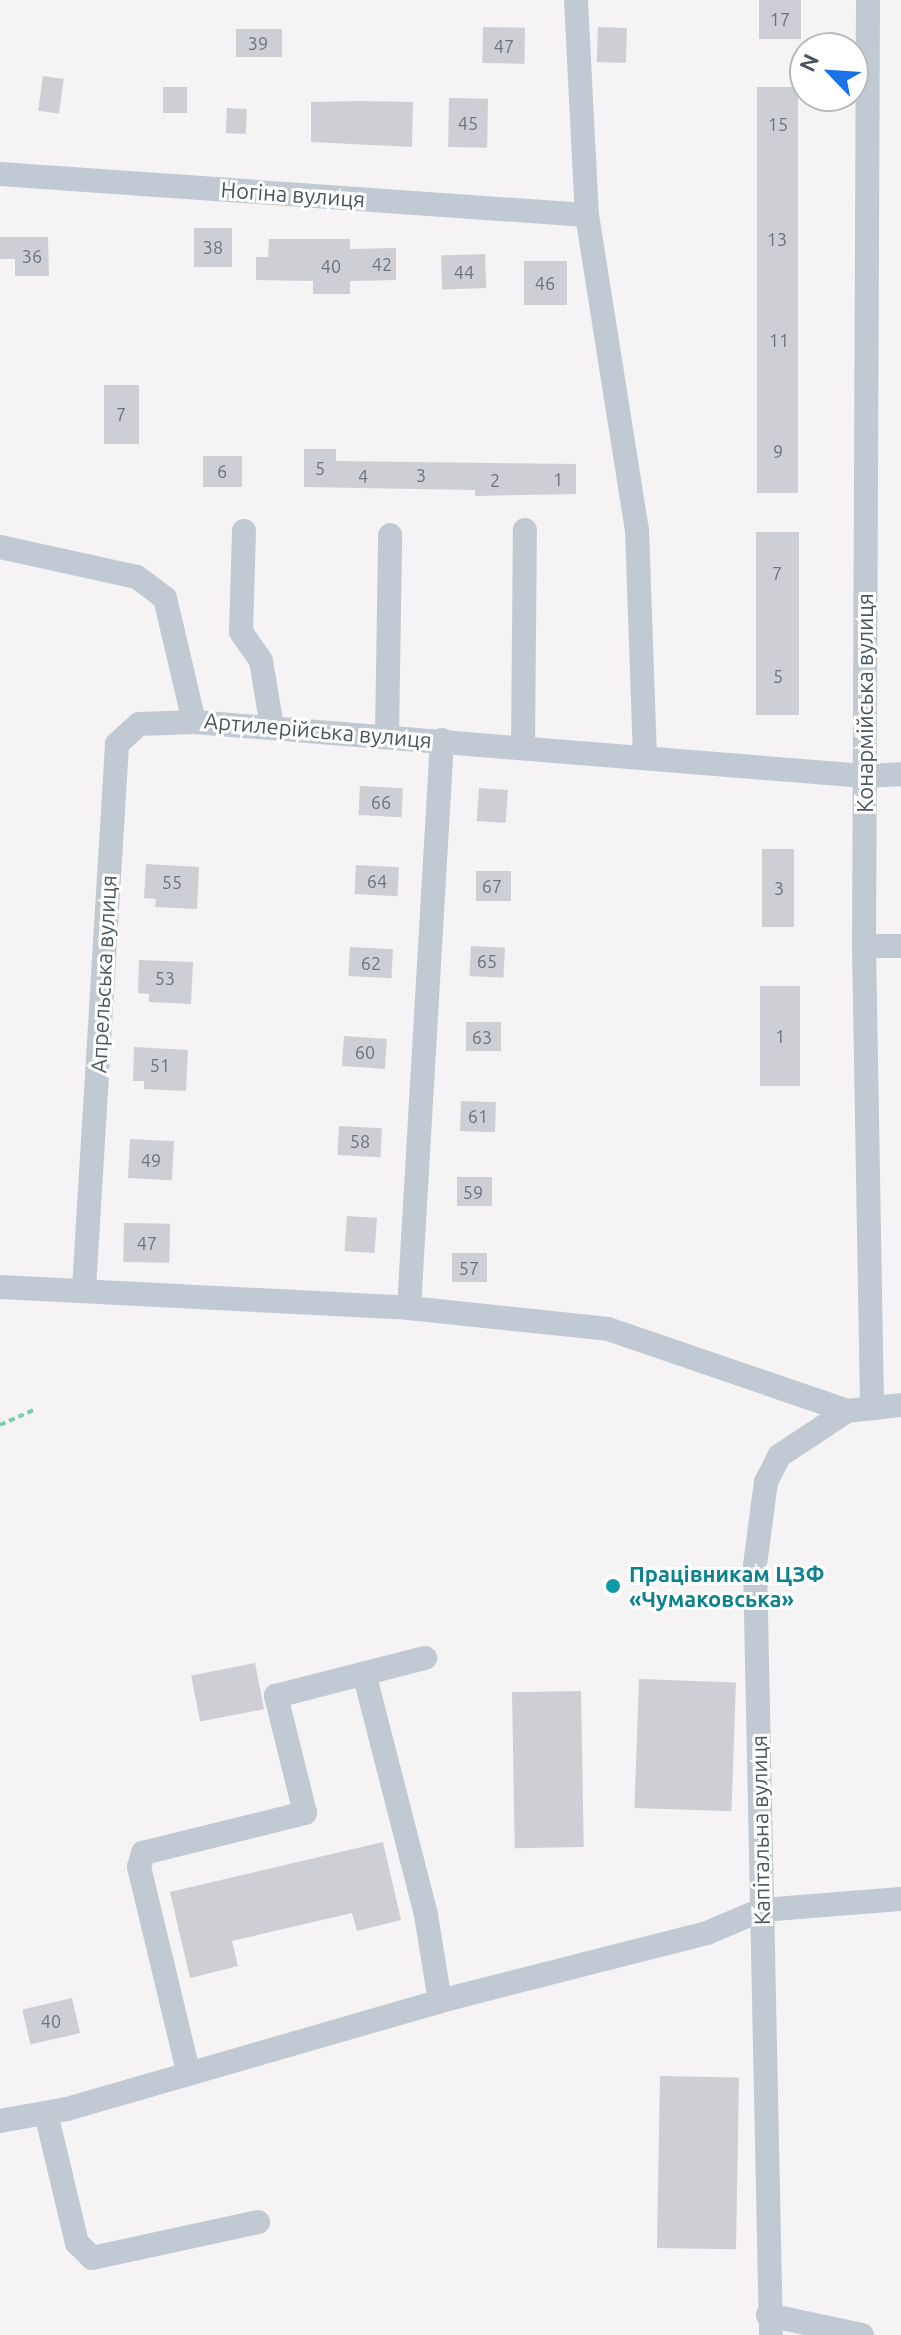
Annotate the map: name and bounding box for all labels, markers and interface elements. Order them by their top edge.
house number: 17 [770,8,790,30]
house number: 39 [248,32,268,54]
north arrow [789,32,869,112]
house number: 47 [494,35,514,57]
text: N [794,50,823,75]
house number: 45 [458,112,478,134]
house number: 15 [768,113,788,135]
street label: Ногіна вулиця [220,176,366,212]
house number: 13 [767,228,787,250]
house number: 38 [203,236,223,258]
house number: 36 [22,245,42,267]
house number: 42 [372,253,392,275]
house number: 40 [321,255,341,277]
house number: 44 [454,261,474,283]
house number: 46 [535,272,555,294]
house number: 11 [769,329,789,351]
house number: 7 [116,403,126,425]
house number: 9 [773,440,783,462]
house number: 5 [315,457,325,479]
house number: 6 [217,460,227,482]
house number: 3 [416,464,426,486]
house number: 4 [358,465,368,487]
house number: 1 [553,468,563,490]
house number: 2 [490,469,500,491]
house number: 7 [772,562,782,584]
street label: Конармійська вулиця [852,593,878,813]
house number: 5 [773,665,783,687]
street label: Артилерійська вулиця [203,707,433,753]
house number: 66 [371,791,391,813]
house number: 64 [367,870,387,892]
house number: 55 [162,871,182,893]
street label: Апрельська вулиця [85,874,121,1074]
house number: 67 [482,875,502,897]
house number: 3 [774,877,784,899]
house number: 65 [477,950,497,972]
house number: 62 [361,952,381,974]
house number: 53 [155,967,175,989]
house number: 1 [775,1025,785,1047]
house number: 63 [472,1026,492,1048]
house number: 60 [355,1041,375,1063]
house number: 51 [150,1054,170,1076]
house number: 61 [468,1105,488,1127]
house number: 58 [350,1130,370,1152]
house number: 49 [141,1149,161,1171]
house number: 59 [463,1181,483,1203]
house number: 47 [137,1232,157,1254]
house number: 57 [459,1257,479,1279]
place label: Працівникам ЦЗФ «Чумаковська» [629,1560,825,1612]
marker: Працівникам ЦЗФ «Чумаковська» [604,1577,622,1595]
street label: Капітальна вулиця [745,1735,775,1925]
house number: 40 [41,2010,61,2032]

